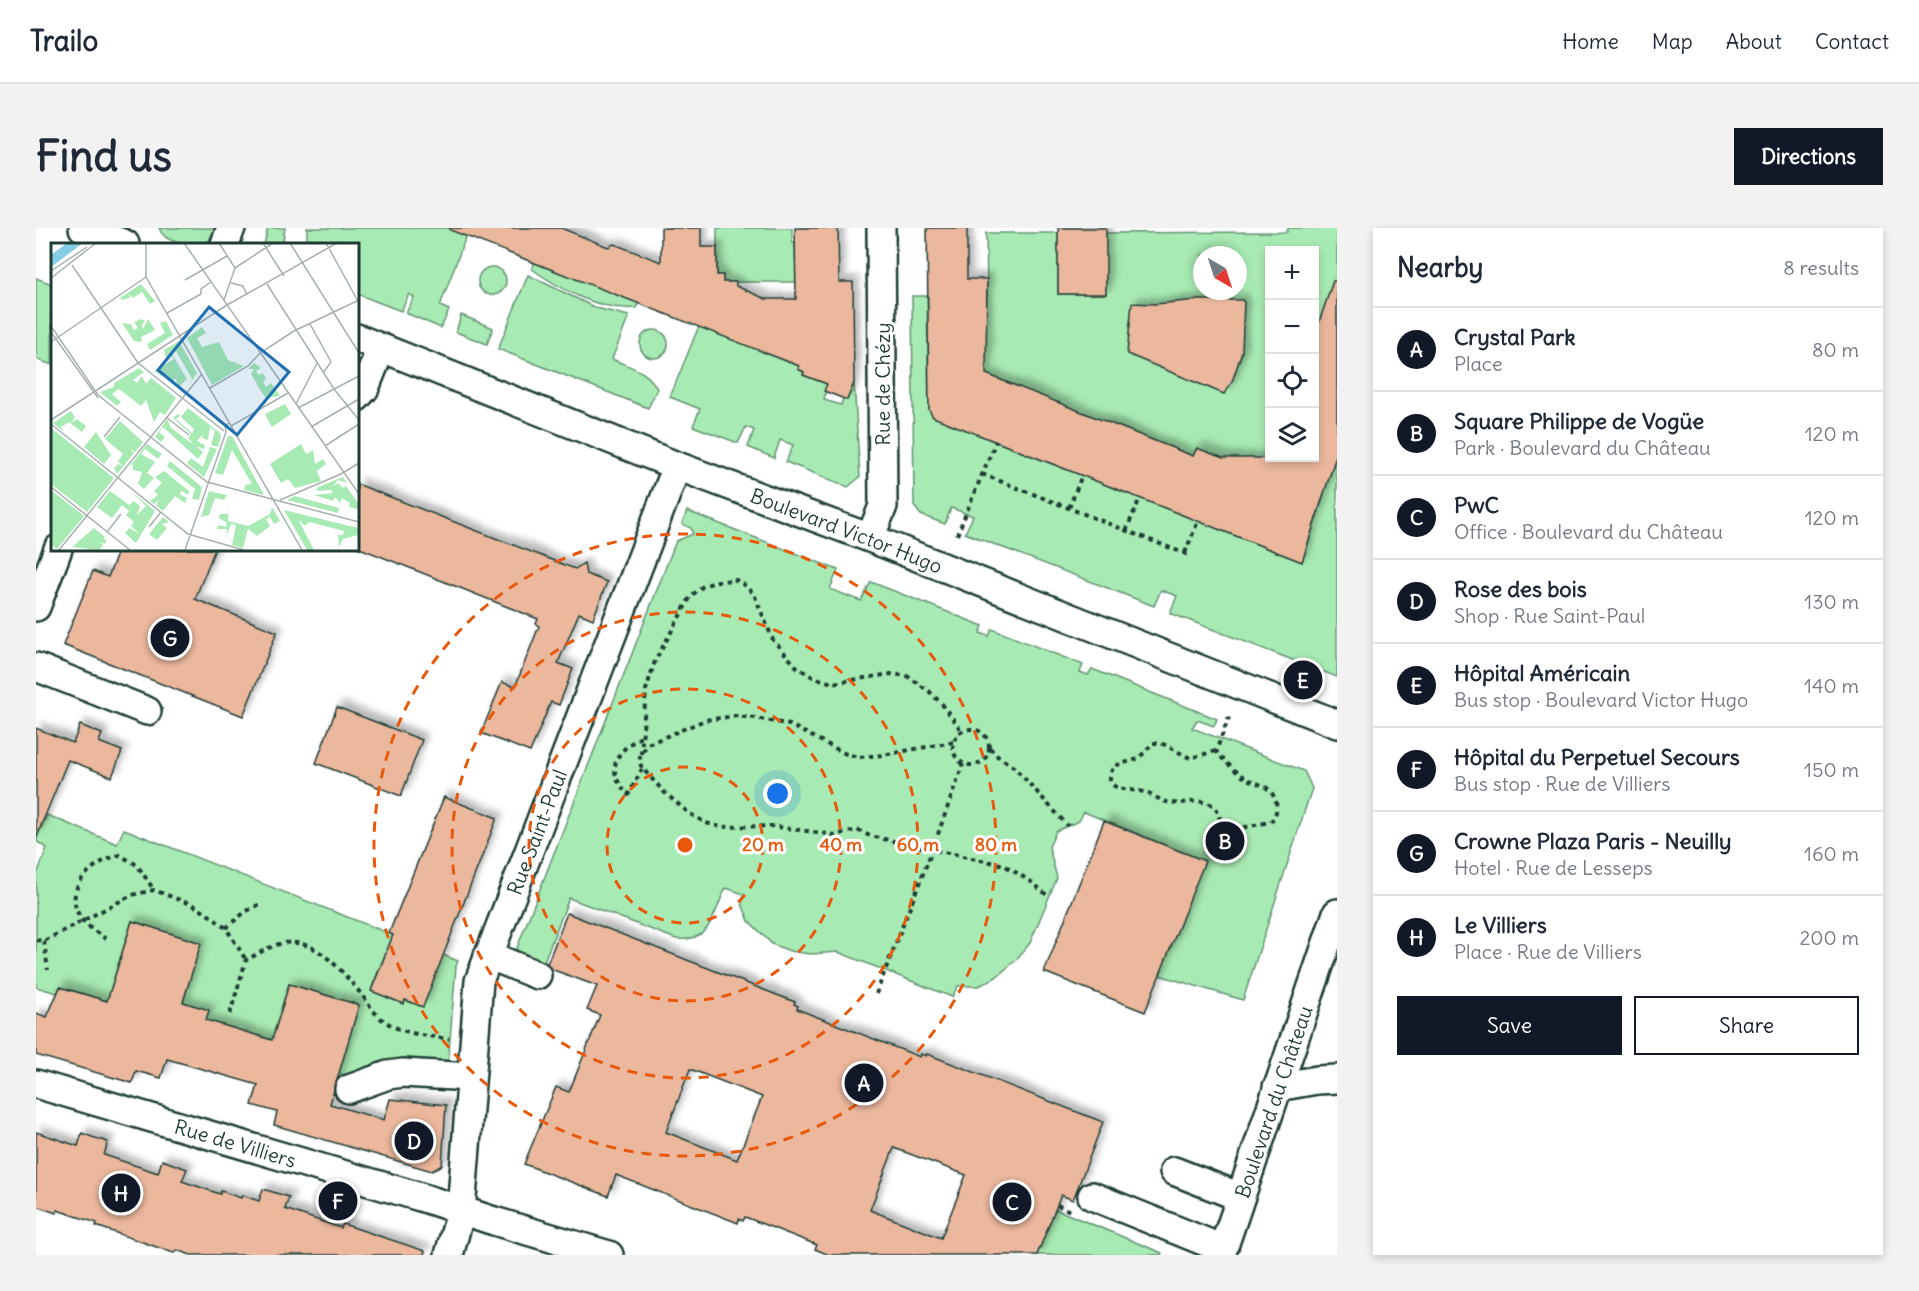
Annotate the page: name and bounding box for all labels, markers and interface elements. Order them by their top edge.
text: Trailo [30,23,98,59]
text: Home [1562,28,1619,55]
text: Map [1652,28,1693,55]
text: About [1726,28,1782,55]
text: Contact [1815,28,1889,55]
button: Directions [1734,128,1883,185]
text: Find us [36,130,172,182]
inset map [51,243,358,550]
north arrow [1193,246,1247,300]
map controls [1265,246,1319,462]
button: + [1265,246,1319,300]
text: Nearby [1397,251,1483,284]
text: 8 results [1783,255,1859,280]
button: − [1265,300,1319,354]
street label: Rue de Chézy [870,322,895,446]
text: Crystal Park [1454,323,1575,351]
text: A [1410,337,1423,362]
text: 80 m [1812,337,1859,362]
text: Place [1454,351,1502,376]
button: locate [1265,354,1319,408]
text: Square Philippe de Vogüe [1454,407,1704,435]
button: layers [1265,408,1319,462]
text: B [1410,421,1423,446]
text: 120 m [1805,421,1859,446]
text: Park · Boulevard du Château [1454,435,1711,460]
street label: Boulevard Victor Hugo [747,482,946,578]
text: PwC [1454,491,1499,519]
text: C [1410,505,1423,530]
text: 120 m [1805,505,1859,530]
text: Office · Boulevard du Château [1454,519,1723,544]
text: Rose des bois [1454,575,1587,603]
text: D [1409,589,1424,614]
text: 130 m [1804,589,1859,614]
text: Shop · Rue Saint-Paul [1454,603,1645,628]
pin: G [150,616,190,660]
pin: E [1284,658,1322,702]
text: Hôpital Américain [1454,659,1630,687]
text: E [1411,673,1422,698]
text: 140 m [1804,673,1859,698]
text: Bus stop · Boulevard Victor Hugo [1454,687,1748,712]
text: Hôpital du Perpetuel Secours [1454,743,1740,771]
text: F [1411,757,1422,782]
text: 150 m [1804,757,1859,782]
street label: Rue Saint-Paul [501,766,572,898]
text: Bus stop · Rue de Villiers [1454,771,1670,796]
your location [763,779,792,808]
pin: B [1206,818,1244,864]
text: Crowne Plaza Paris - Neuilly [1454,827,1732,855]
text: 20 m [742,833,784,856]
text: 40 m [820,833,862,856]
text: 60 m [897,833,939,856]
text: 80 m [975,833,1017,856]
centre of rings [675,835,695,855]
text: G [1409,841,1424,866]
text: 160 m [1804,841,1859,866]
text: Hotel · Rue de Lesseps [1454,855,1653,880]
text: Le Villiers [1454,911,1547,939]
text: H [1409,925,1424,950]
text: 200 m [1799,925,1859,950]
text: Place · Rue de Villiers [1454,939,1642,964]
button: Save [1397,996,1622,1055]
button: Share [1634,996,1859,1055]
street label: Boulevard du Château [1229,1002,1317,1201]
pin: A [844,1060,884,1106]
street label: Rue de Villiers [172,1113,299,1172]
pin: D [394,1118,434,1164]
pin: H [102,1170,140,1216]
pin: F [318,1178,358,1224]
pin: C [992,1180,1032,1224]

